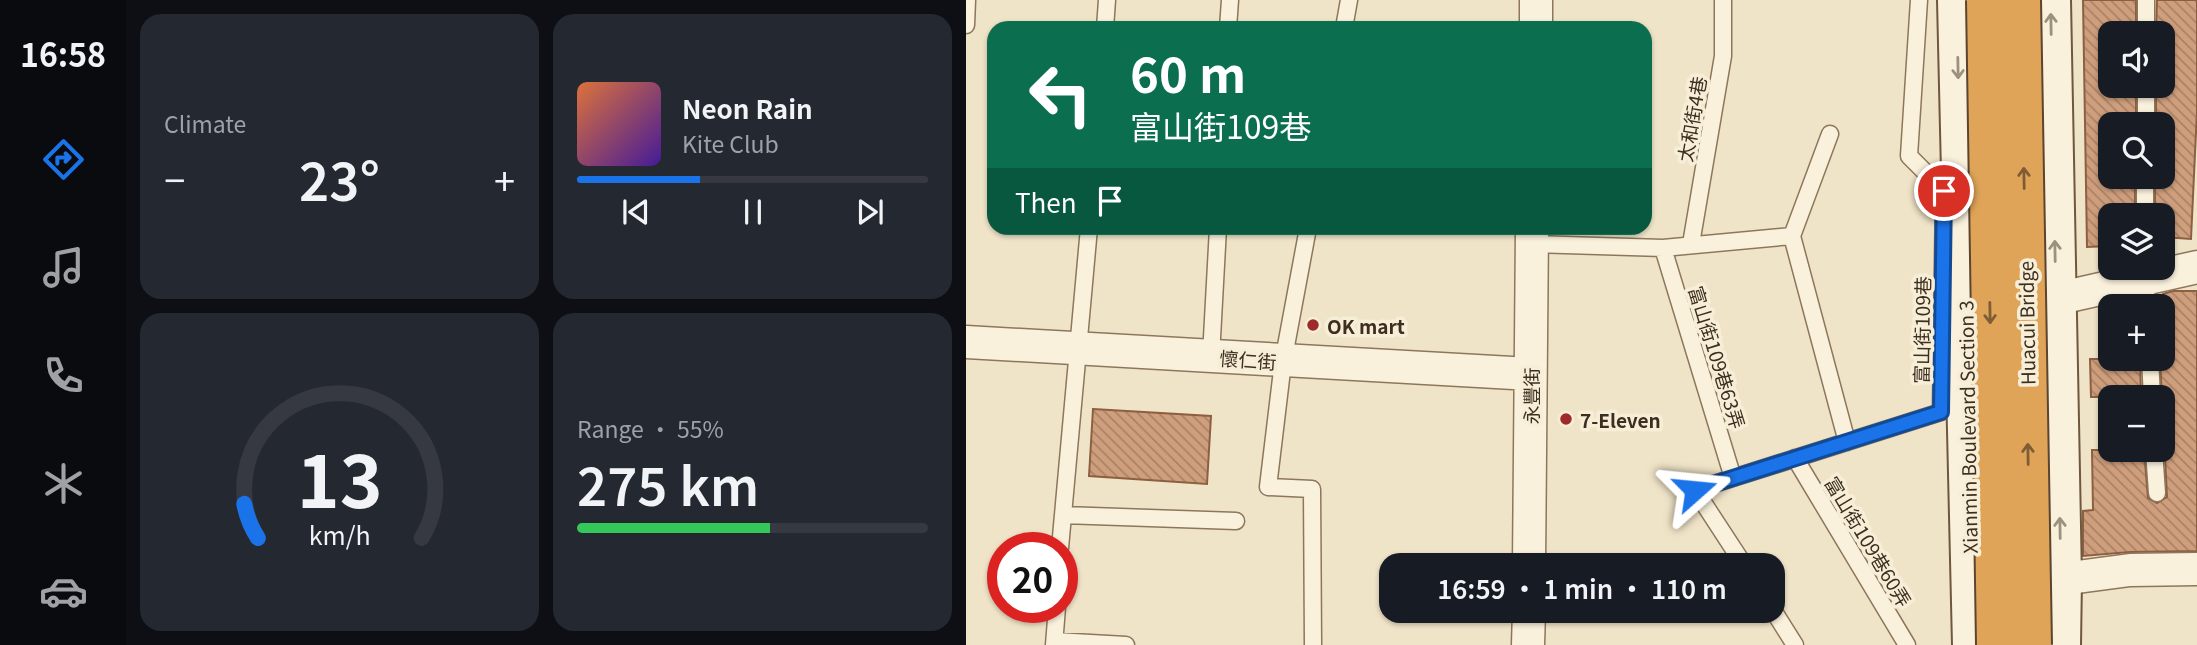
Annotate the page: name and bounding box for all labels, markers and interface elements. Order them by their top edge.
one-way arrow [2045,13,2058,36]
map controls [2098,21,2175,462]
button: sound [2098,21,2175,98]
text: 16:58 [20,30,106,76]
text: 60 m [1130,36,1246,107]
icon: left [1015,49,1106,140]
one-way arrow [1951,56,1965,79]
street label: 太和街4巷 [1670,74,1712,164]
text: Neon Rain [682,89,813,126]
text: 富山街109巷 [1130,102,1311,148]
text: Climate [164,106,246,140]
button: search [2098,112,2175,189]
text: Kite Club [682,126,779,160]
icon: directions [39,135,88,184]
text: 23° [299,141,380,216]
text: − [164,151,185,206]
text: + [494,151,515,206]
pin [1914,161,1974,221]
one-way arrow [2017,167,2031,190]
icon: arrive [1925,172,1963,210]
icon: arrive [1091,182,1129,220]
text: Then [1015,183,1077,220]
icon: previous [617,193,655,231]
icon: pause [734,193,772,231]
icon: next [851,193,889,231]
button: layers [2098,203,2175,280]
one-way arrow [2048,240,2062,263]
icon: music [39,243,88,292]
street label: Huacui Bridge [2011,261,2041,385]
street label: 富山街109巷 [1907,276,1935,384]
street label: 富山街109巷63弄 [1683,282,1753,432]
button: + [2098,294,2175,371]
street label: Xianmin Boulevard Section 3 [1951,300,1983,554]
one-way arrow [1983,301,1997,324]
place label: OK mart [1327,312,1405,339]
marker: OK mart [1305,317,1321,333]
street label: 懷仁街 [1219,344,1277,374]
icon: phone [39,351,88,400]
street label: 永豐街 [1517,367,1544,425]
button: − [2098,385,2175,462]
place label: 7-Eleven [1580,406,1661,433]
text: Range · 55% [577,411,724,445]
marker: 7-Eleven [1558,411,1574,427]
text: 13 [297,424,382,529]
one-way arrow [2021,443,2035,466]
text: 275 km [577,446,759,521]
position arrow [1658,453,1732,527]
icon: climate [39,459,88,508]
street label: 富山街109巷60弄 [1819,471,1919,611]
text: km/h [309,516,370,552]
one-way arrow [2054,517,2067,540]
speed limit sign: 20 [987,532,1078,623]
icon: car [39,567,88,616]
text: 16:59 · 1 min · 110 m [1437,569,1727,606]

